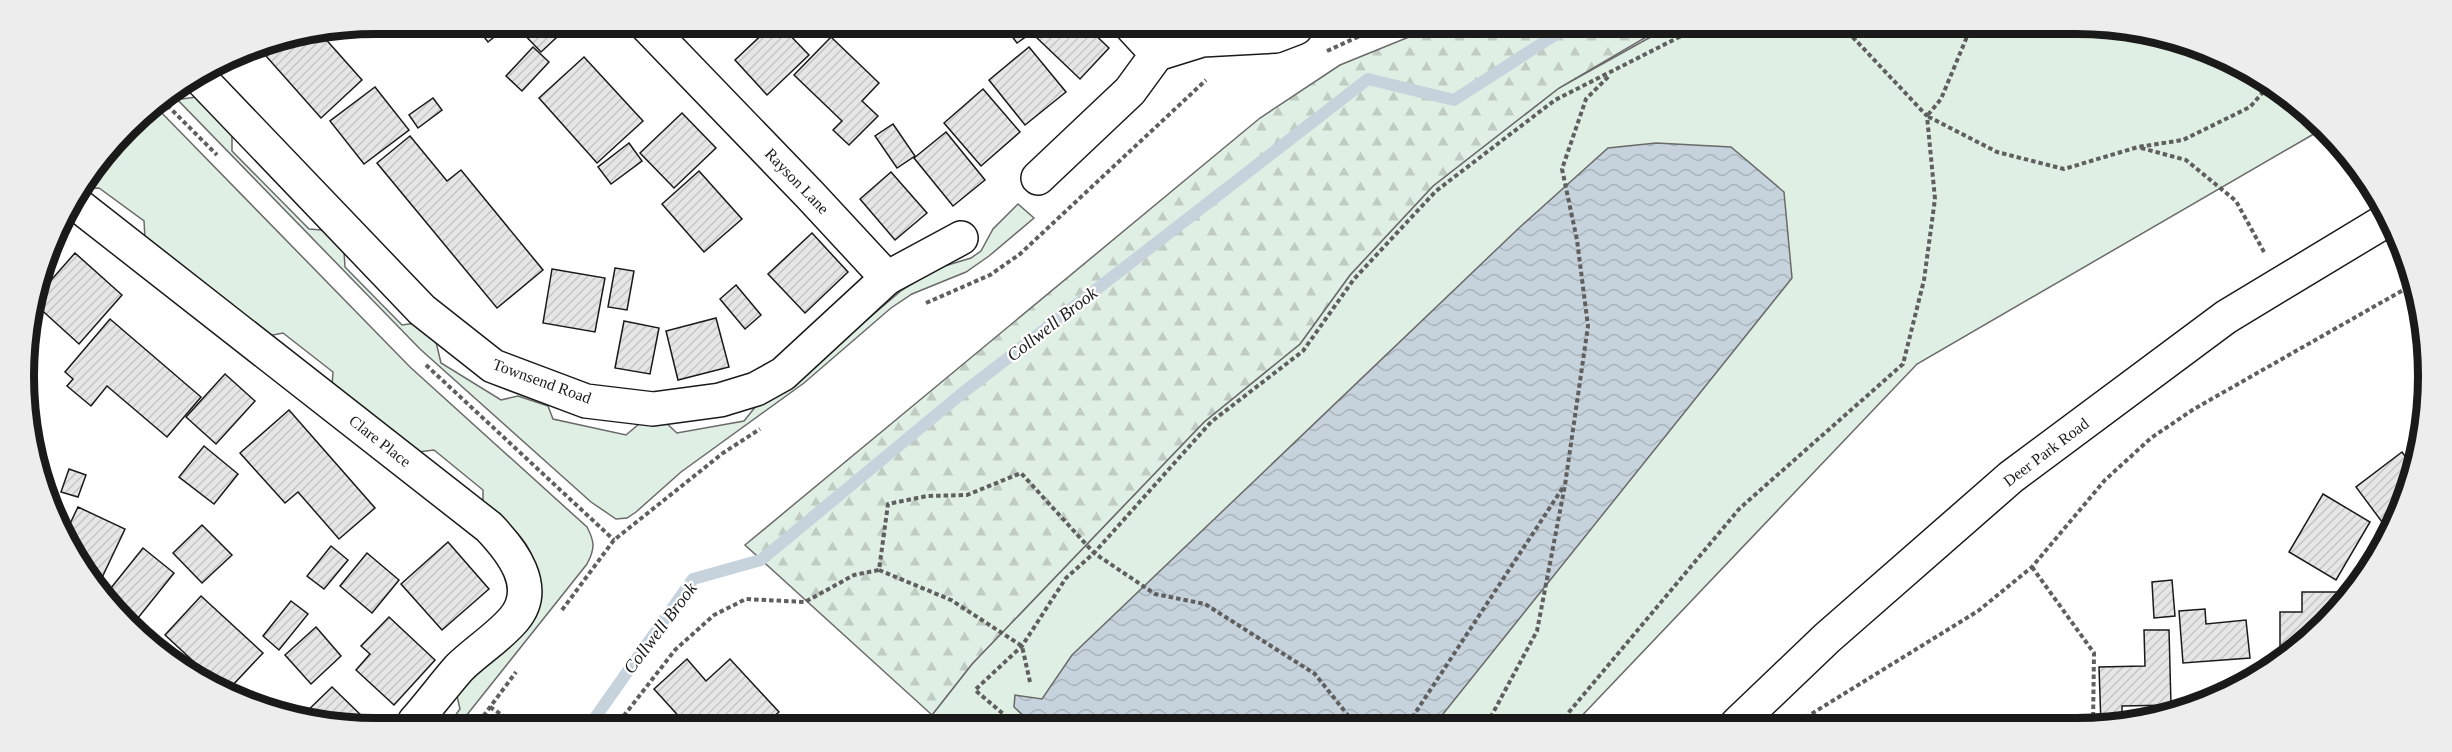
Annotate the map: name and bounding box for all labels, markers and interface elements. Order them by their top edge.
street label: Rayson Lane [761,145,832,218]
water label: Collwell Brook [1003,282,1102,365]
street label: Townsend Road [491,355,593,407]
street label: Clare Place [346,412,414,470]
street label: Deer Park Road [2000,414,2092,490]
water label: Collwell Brook [619,578,701,677]

